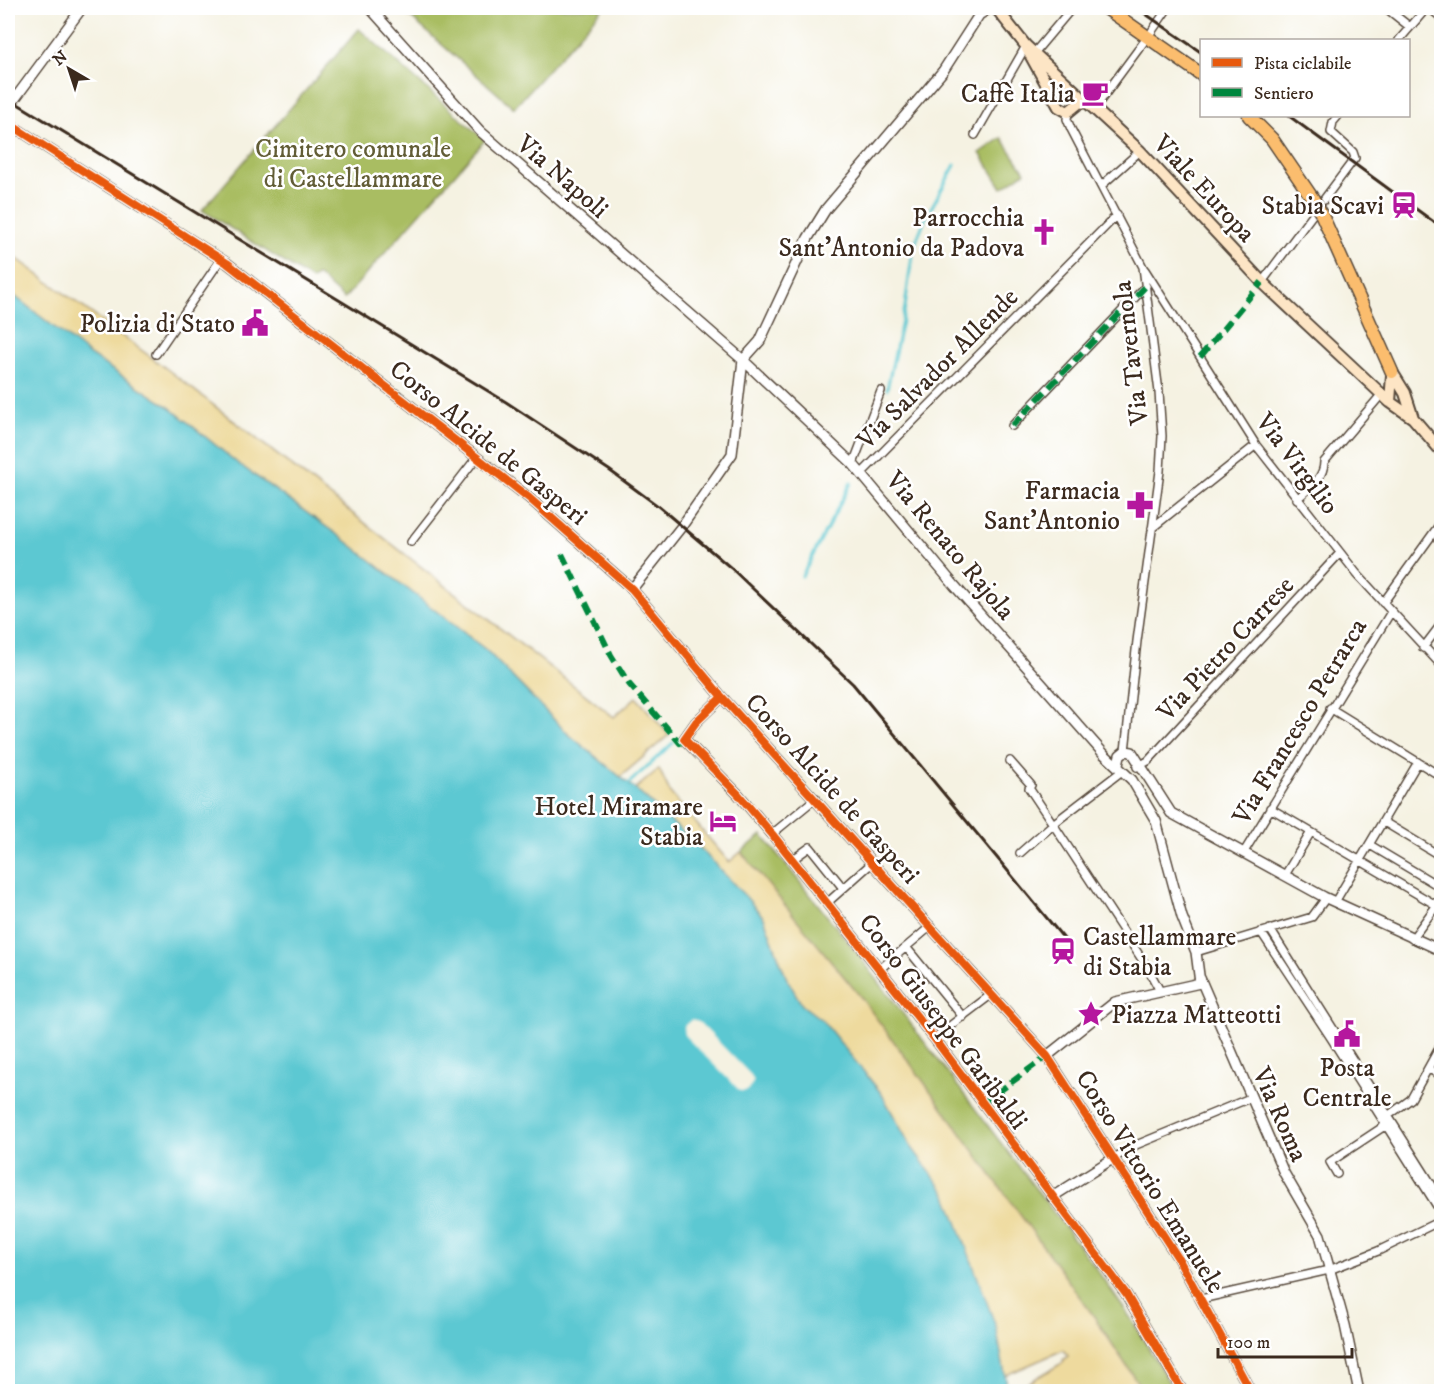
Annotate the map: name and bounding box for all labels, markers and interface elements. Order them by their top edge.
north arrow [39,39,99,99]
legend [1200,39,1410,117]
text: N [49,46,72,70]
text: Pista ciclabile [1254,53,1351,75]
place label: Caffè Italia [961,78,1075,111]
cafe icon: Caffè Italia [1080,78,1110,108]
text: Sentiero [1254,83,1314,105]
street label: Via Napoli [508,127,615,226]
street label: Viale Europa [1145,128,1262,250]
park label: Cimitero comunale di Castellammare [255,133,451,196]
place label: Stabia Scavi [1262,190,1384,223]
station icon: Stabia Scavi [1389,190,1419,220]
place label: Parrocchia Sant'Antonio da Padova [778,202,1024,265]
church icon: Parrocchia Sant'Antonio da Padova [1029,217,1059,247]
street label: Via Tavernola [1106,279,1157,428]
street label: Via Salvador Allende [850,281,1026,458]
place label: Polizia di Stato [80,308,235,341]
public building icon: Polizia di Stato [240,308,270,338]
street label: Corso Alcide de Gasperi [382,353,594,533]
street label: Via Virgilio [1247,406,1346,521]
street label: Via Renato Rajola [877,464,1022,627]
place label: Farmacia Sant'Antonio [984,475,1120,538]
pharmacy icon: Farmacia Sant'Antonio [1125,490,1155,520]
street label: Via Pietro Carrese [1150,570,1302,729]
street label: Via Francesco Petrarca [1225,613,1375,832]
street label: Corso Alcide de Gasperi [738,687,926,891]
place label: Hotel Miramare Stabia [534,791,703,854]
hotel icon: Hotel Miramare Stabia [708,806,738,836]
street label: Corso Giuseppe Garibaldi [851,907,1035,1136]
place label: Castellammare di Stabia [1083,921,1236,984]
station icon: Castellammare di Stabia [1048,936,1078,966]
place icon: Piazza Matteotti [1076,999,1106,1029]
place label: Piazza Matteotti [1111,999,1281,1032]
public building icon: Posta Centrale [1332,1019,1362,1049]
place label: Posta Centrale [1302,1052,1392,1115]
street label: Via Roma [1244,1061,1315,1167]
street label: Corso Vittorio Emanuele [1068,1064,1232,1300]
scale bar [1218,1321,1352,1359]
text: 100 m [1227,1332,1270,1354]

